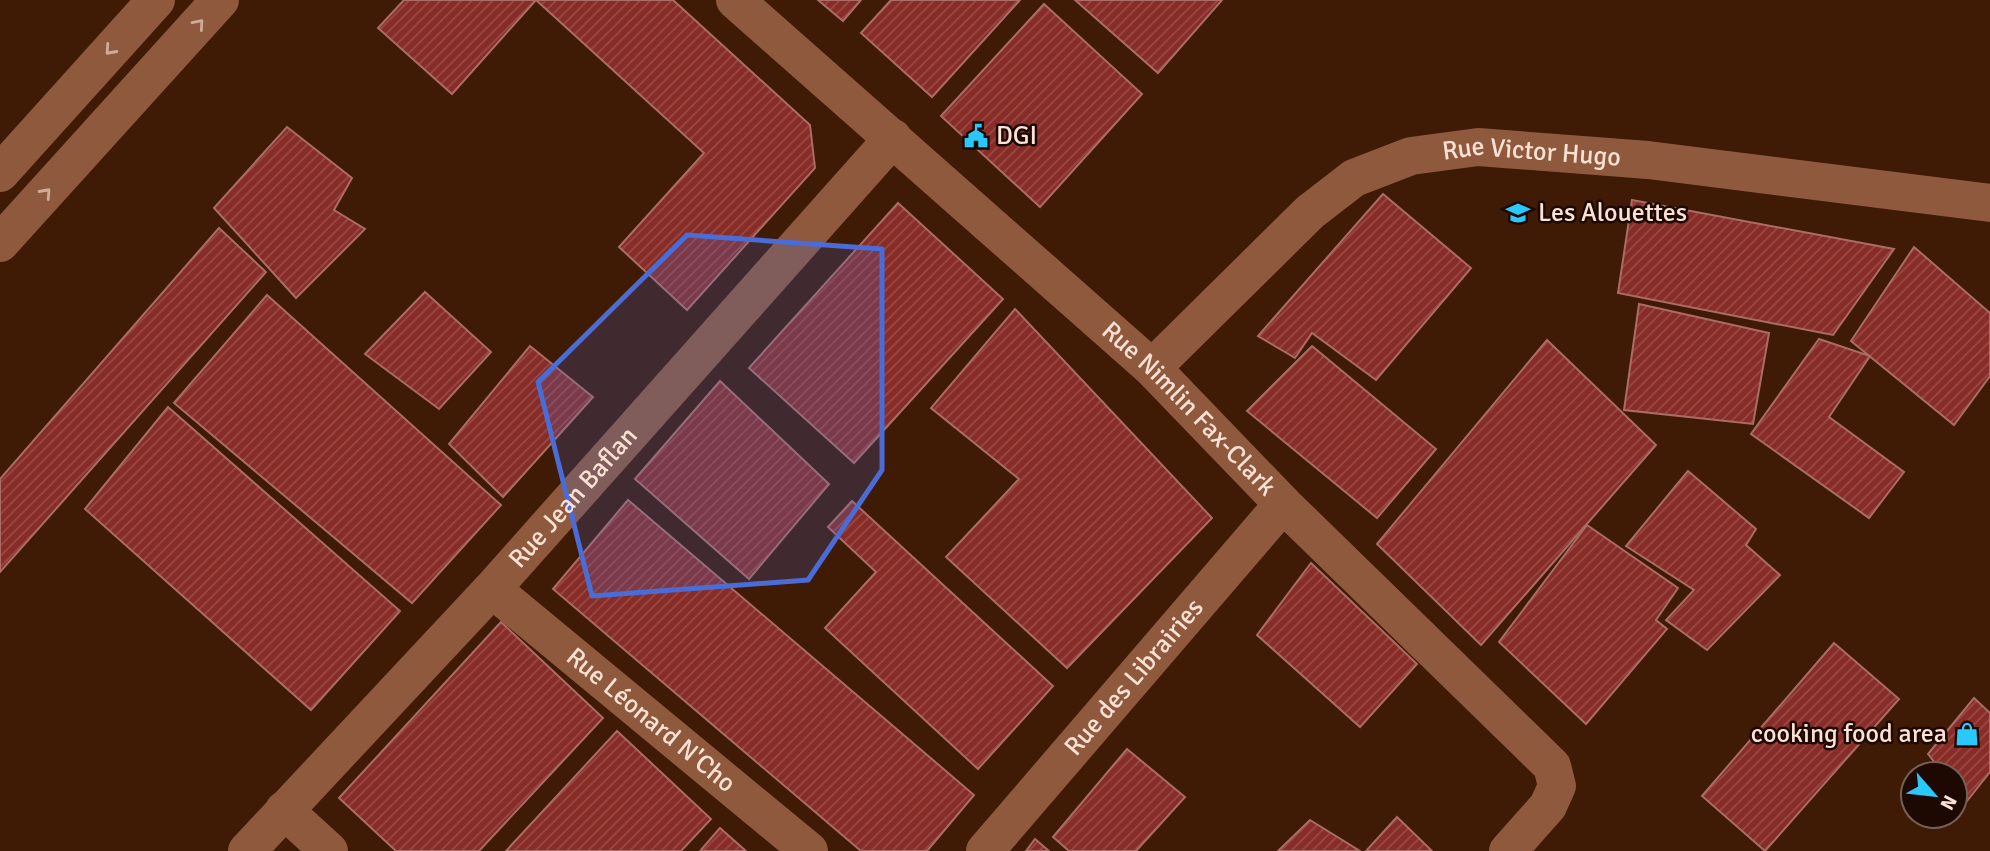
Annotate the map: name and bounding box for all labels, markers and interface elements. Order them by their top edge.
one-way arrow [190,19,203,32]
one-way arrow [106,42,118,55]
place label: DGI [996,120,1037,152]
public building icon: DGI [962,122,990,150]
street label: Rue Victor Hugo [1440,130,1622,174]
one-way arrow [38,188,50,201]
place label: Les Alouettes [1538,197,1687,229]
school or university icon: Les Alouettes [1504,199,1532,227]
street label: Rue Nimlin Fax-Clark [1095,315,1283,503]
street label: Rue Jean Baflan [502,420,644,575]
street label: Rue des Librairies [1058,592,1210,762]
street label: Rue Léonard N'Cho [560,641,742,799]
place label: cooking food area [1751,718,1947,750]
shop icon: cooking food area [1953,720,1981,748]
north arrow [1899,760,1969,830]
text: N [1934,791,1962,814]

